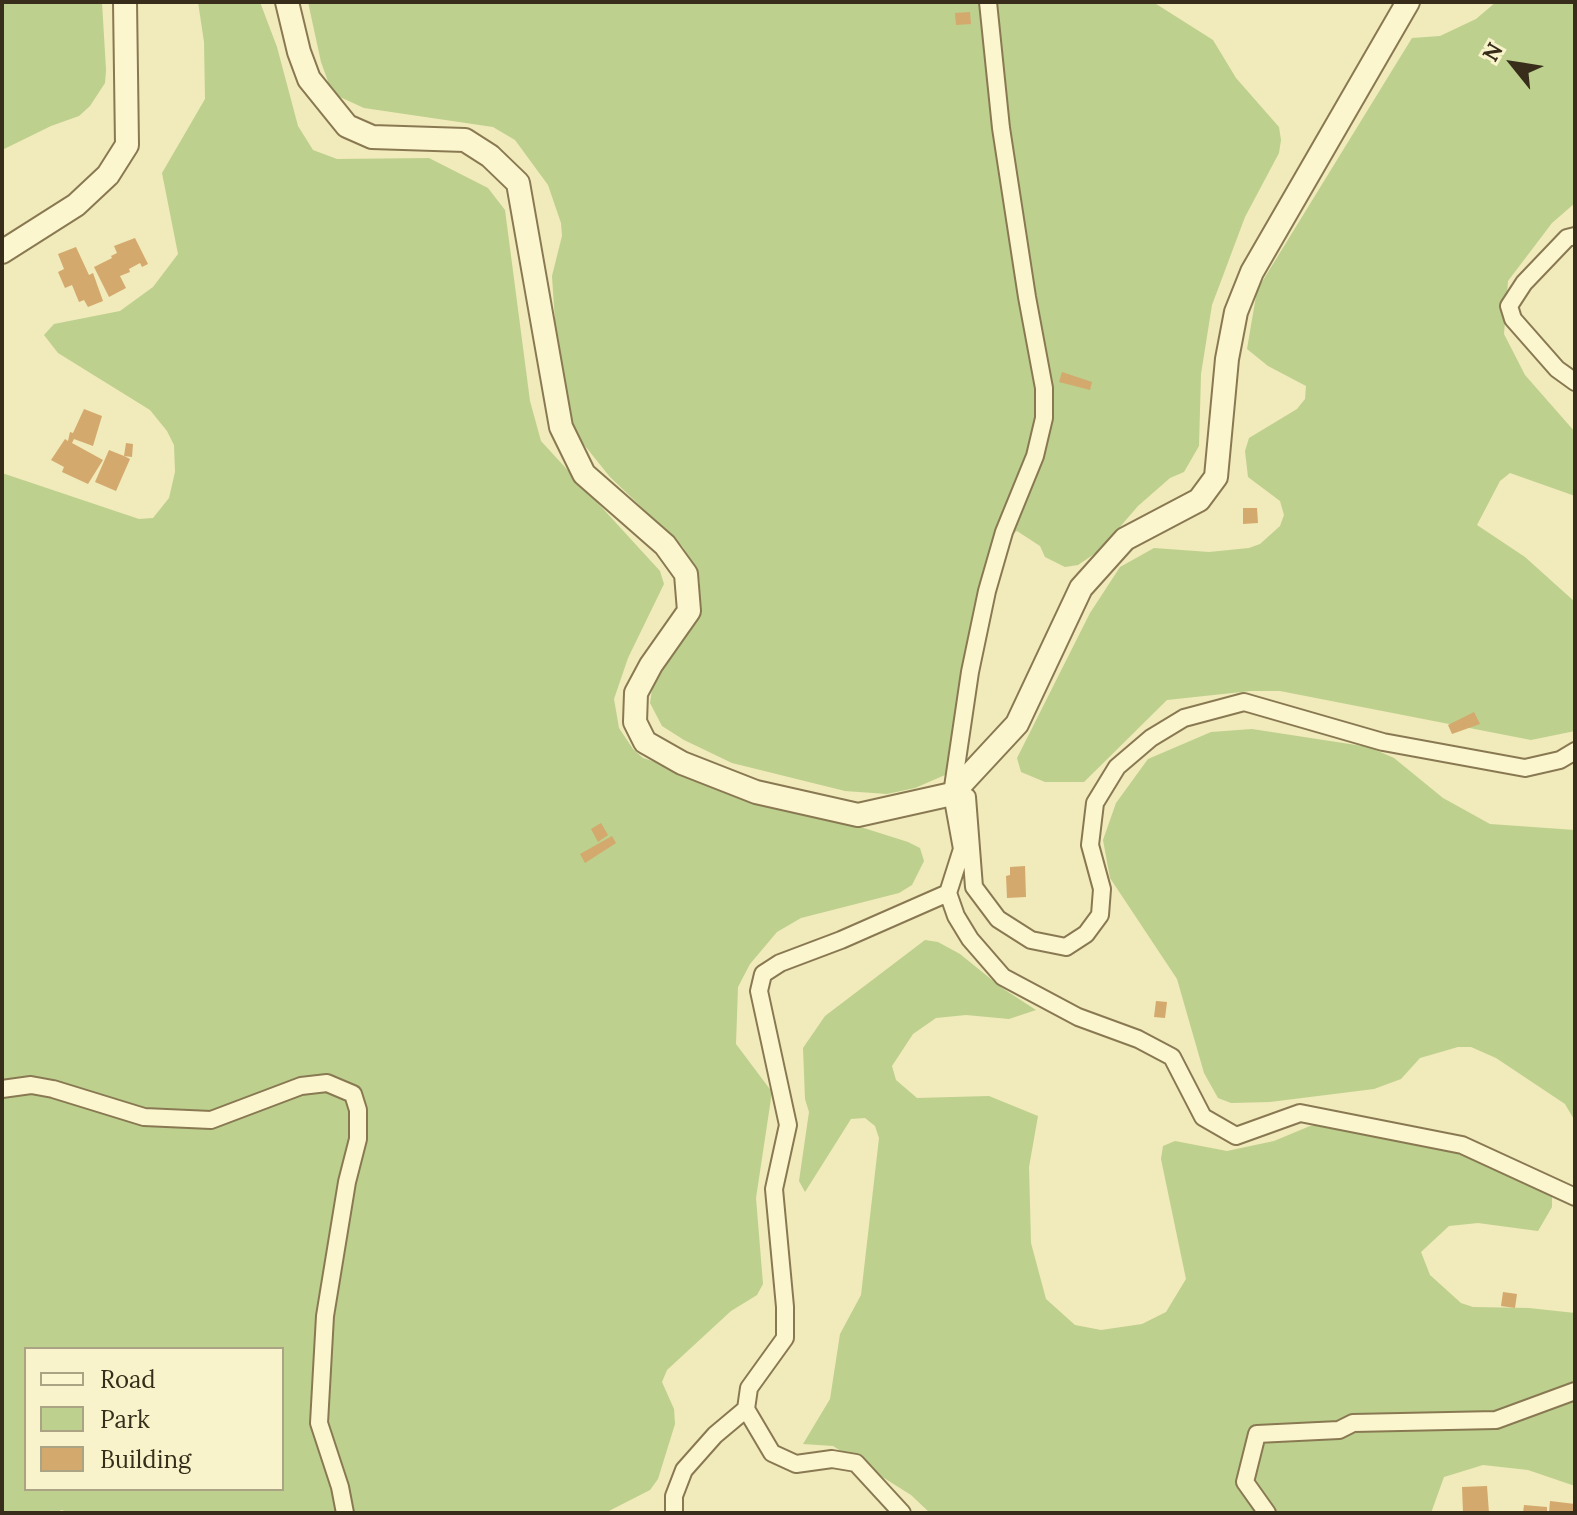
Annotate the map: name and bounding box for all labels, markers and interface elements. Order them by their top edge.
north arrow [1473,24,1553,104]
text: N [1476,38,1509,66]
legend [24,1347,284,1491]
text: Road [100,1364,156,1395]
text: Park [100,1404,150,1435]
text: Building [100,1444,191,1475]

